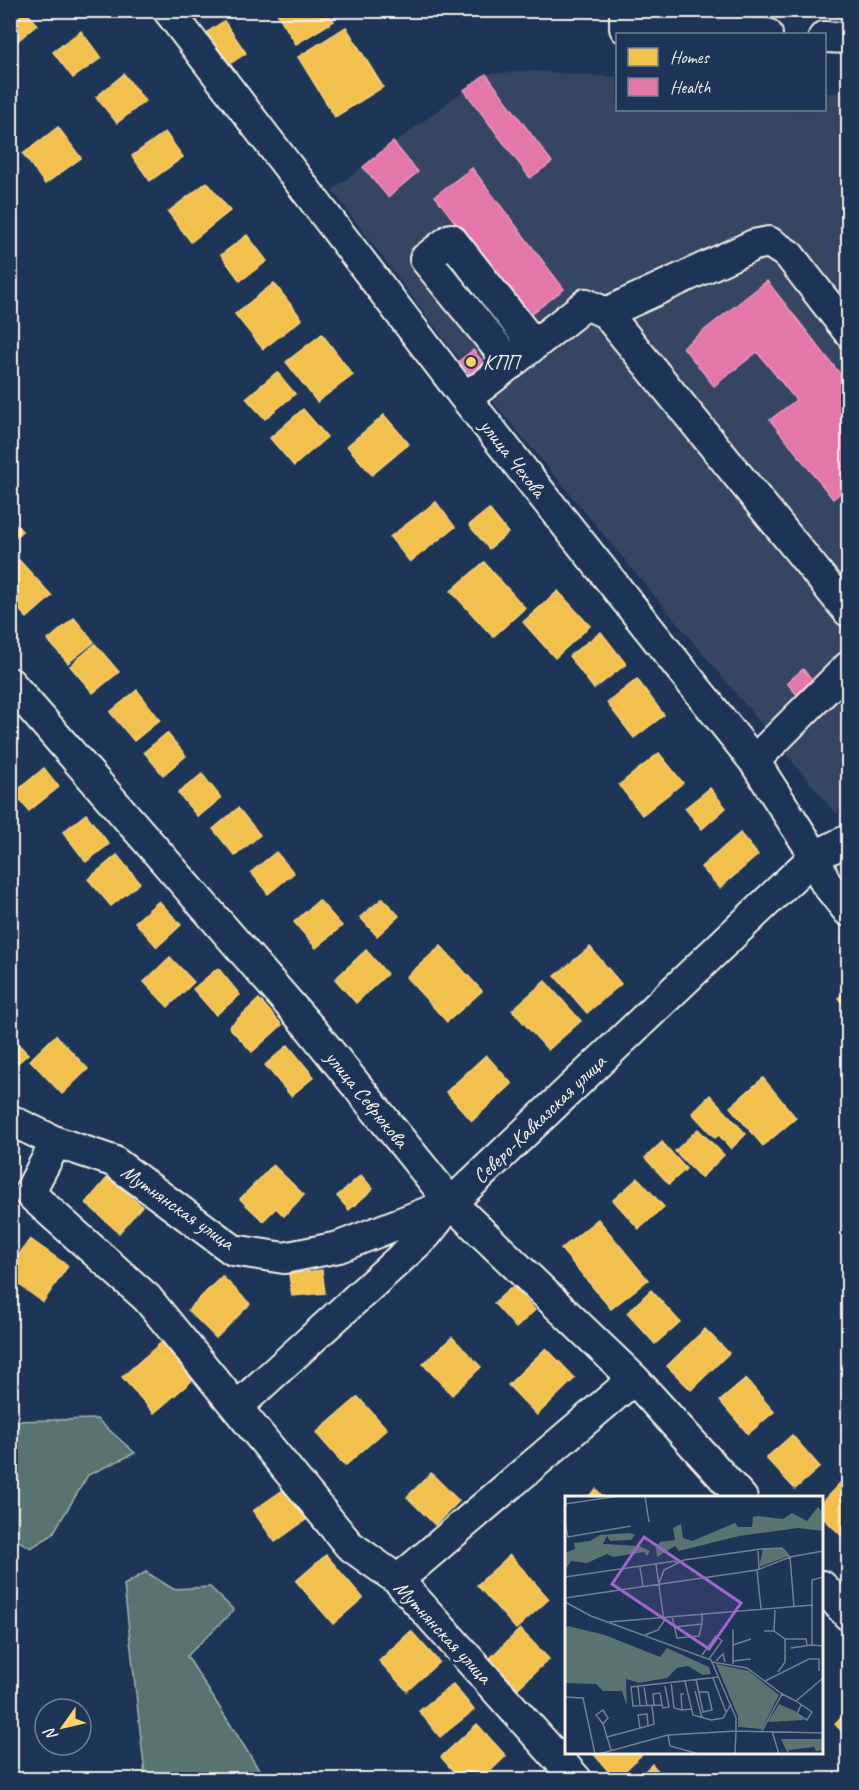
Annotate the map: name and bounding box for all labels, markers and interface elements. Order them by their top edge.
legend [616,33,826,111]
text: Homes [670,46,710,68]
text: Health [670,76,711,98]
place label: КПП [483,349,523,375]
marker: КПП [464,355,478,369]
street label: улица Чехова [473,412,553,504]
street label: улица Севрюкова [319,1043,415,1154]
street label: Северо-Кавказская улица [467,1048,612,1189]
street label: Мутнянская улица [116,1158,241,1257]
inset map [565,1496,823,1754]
street label: Мутнянская улица [388,1575,499,1691]
north arrow [33,1697,93,1757]
text: N [39,1723,62,1745]

